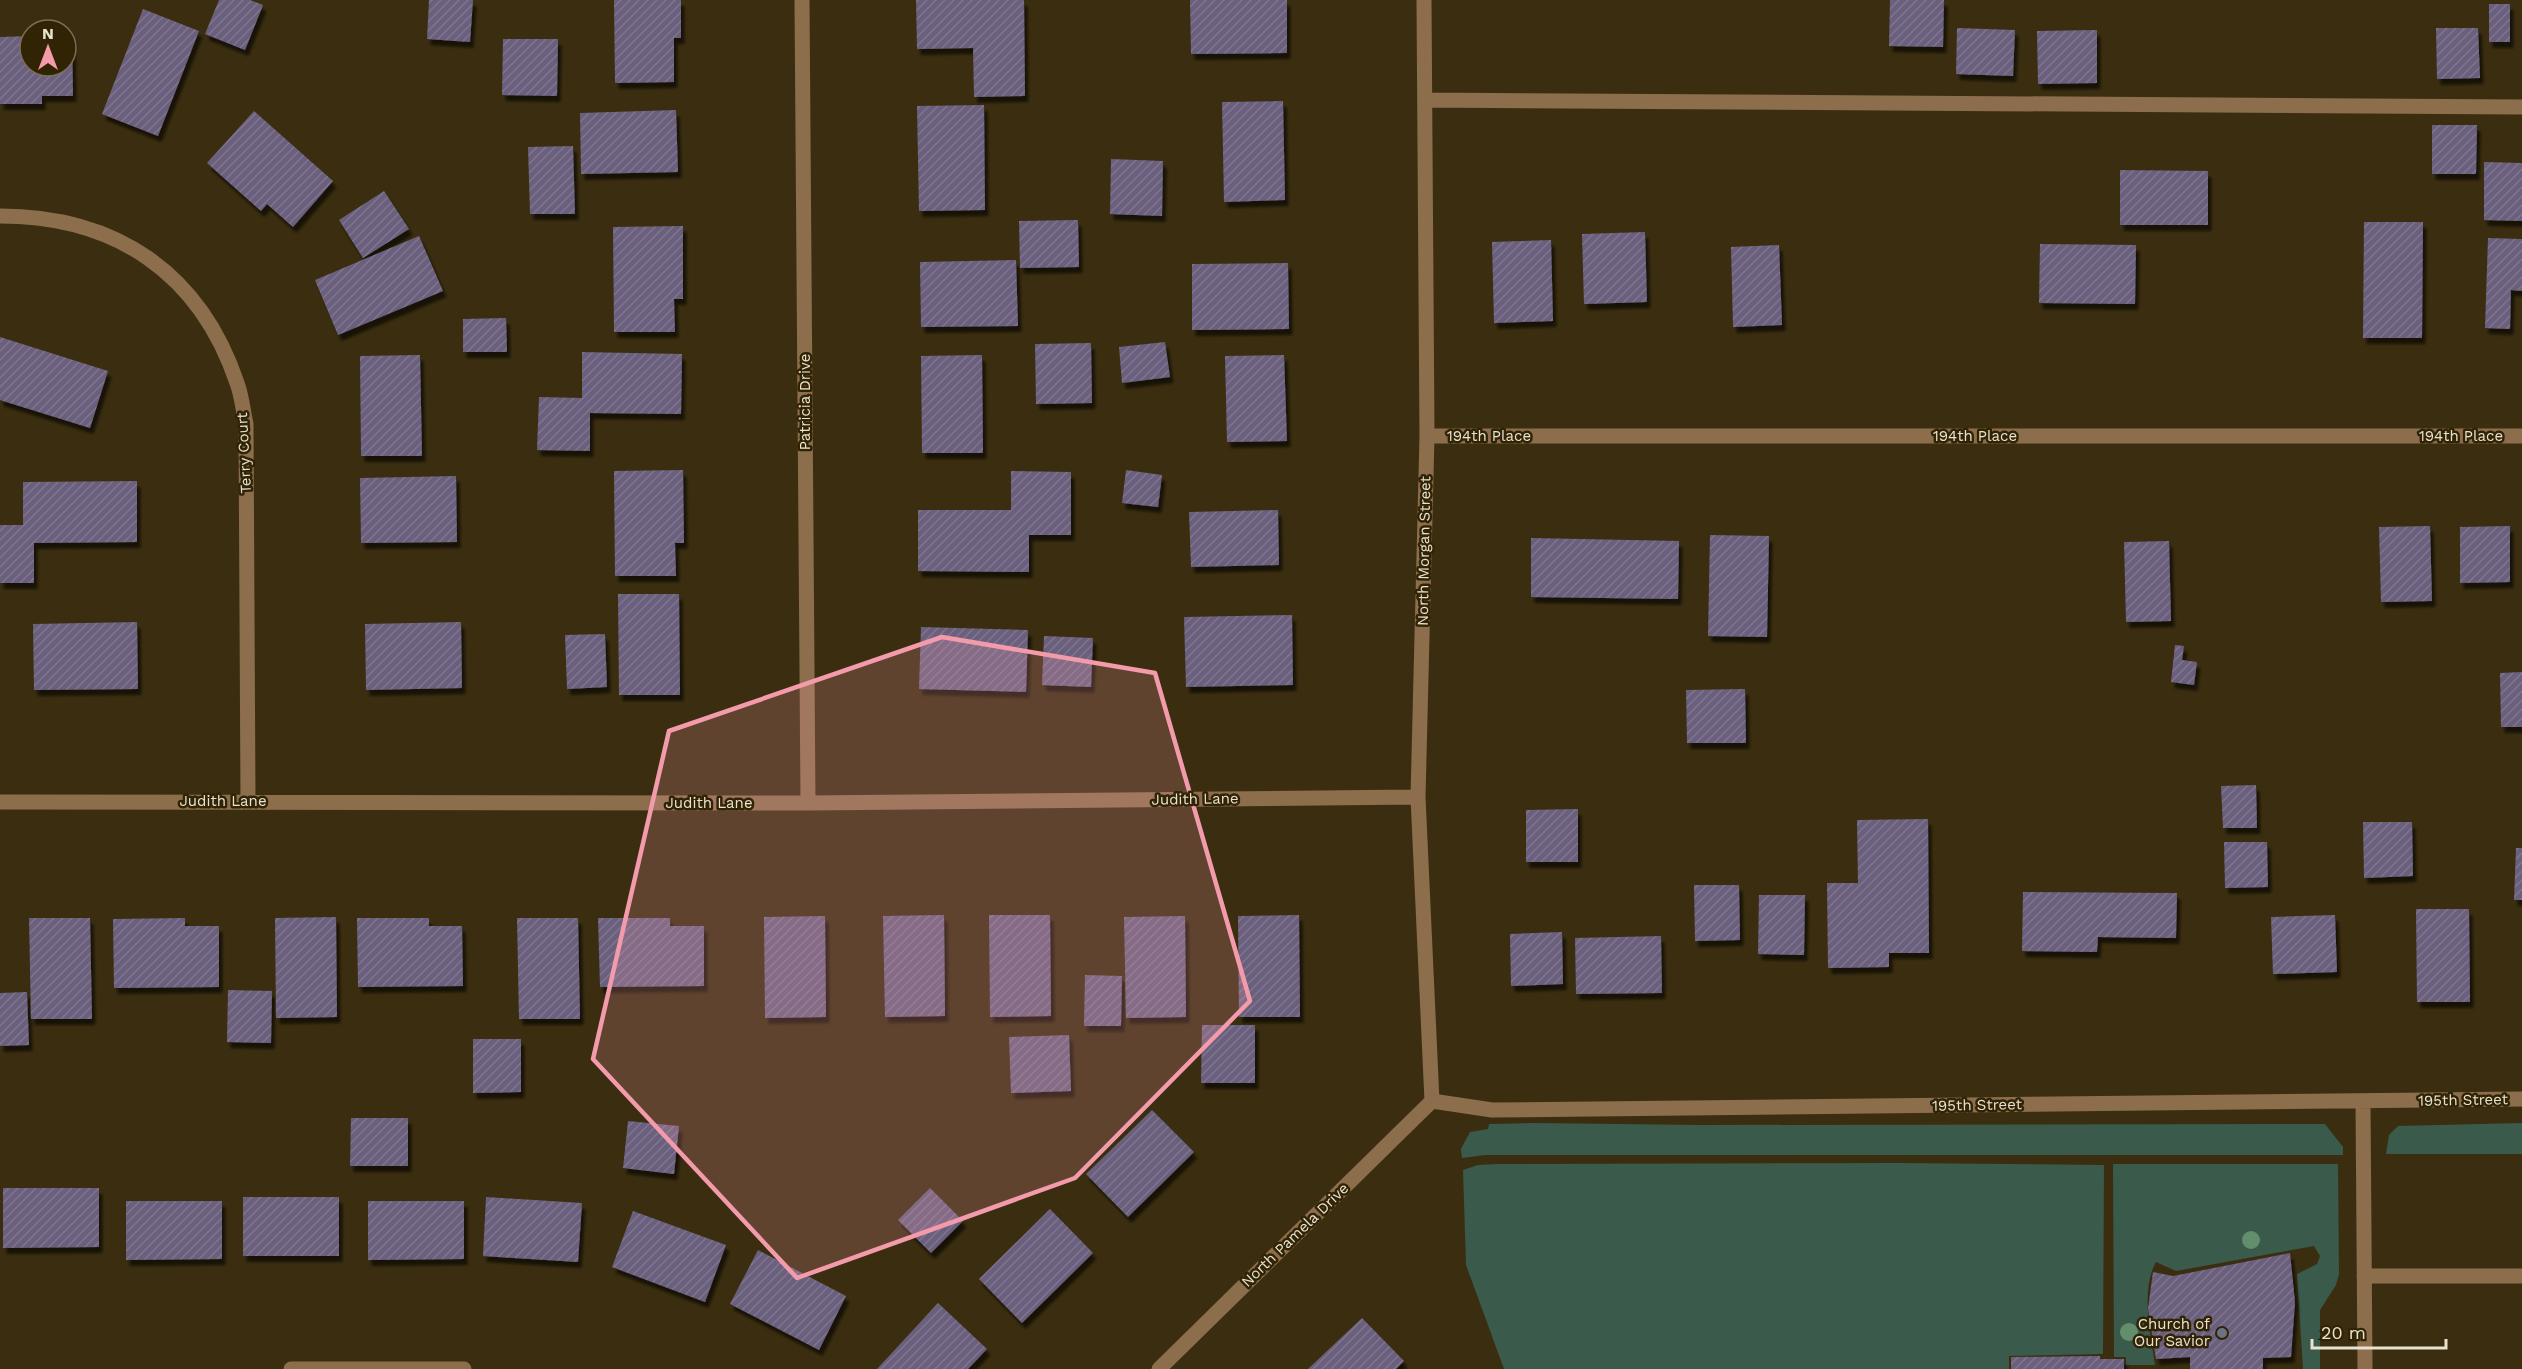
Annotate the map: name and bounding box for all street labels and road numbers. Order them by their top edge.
street label: Patricia Drive [796,354,814,450]
street label: Terry Court [233,411,255,494]
street label: 194th Place [1447,427,1531,445]
street label: 194th Place [1933,427,2017,445]
street label: 194th Place [2419,427,2503,445]
street label: North Morgan Street [1414,475,1434,626]
street label: Judith Lane [1151,789,1239,809]
street label: Judith Lane [179,792,267,810]
street label: Judith Lane [665,794,753,812]
street label: 195th Street [2418,1090,2509,1110]
street label: 195th Street [1932,1095,2023,1115]
street label: North Pamela Drive [1238,1179,1352,1291]

